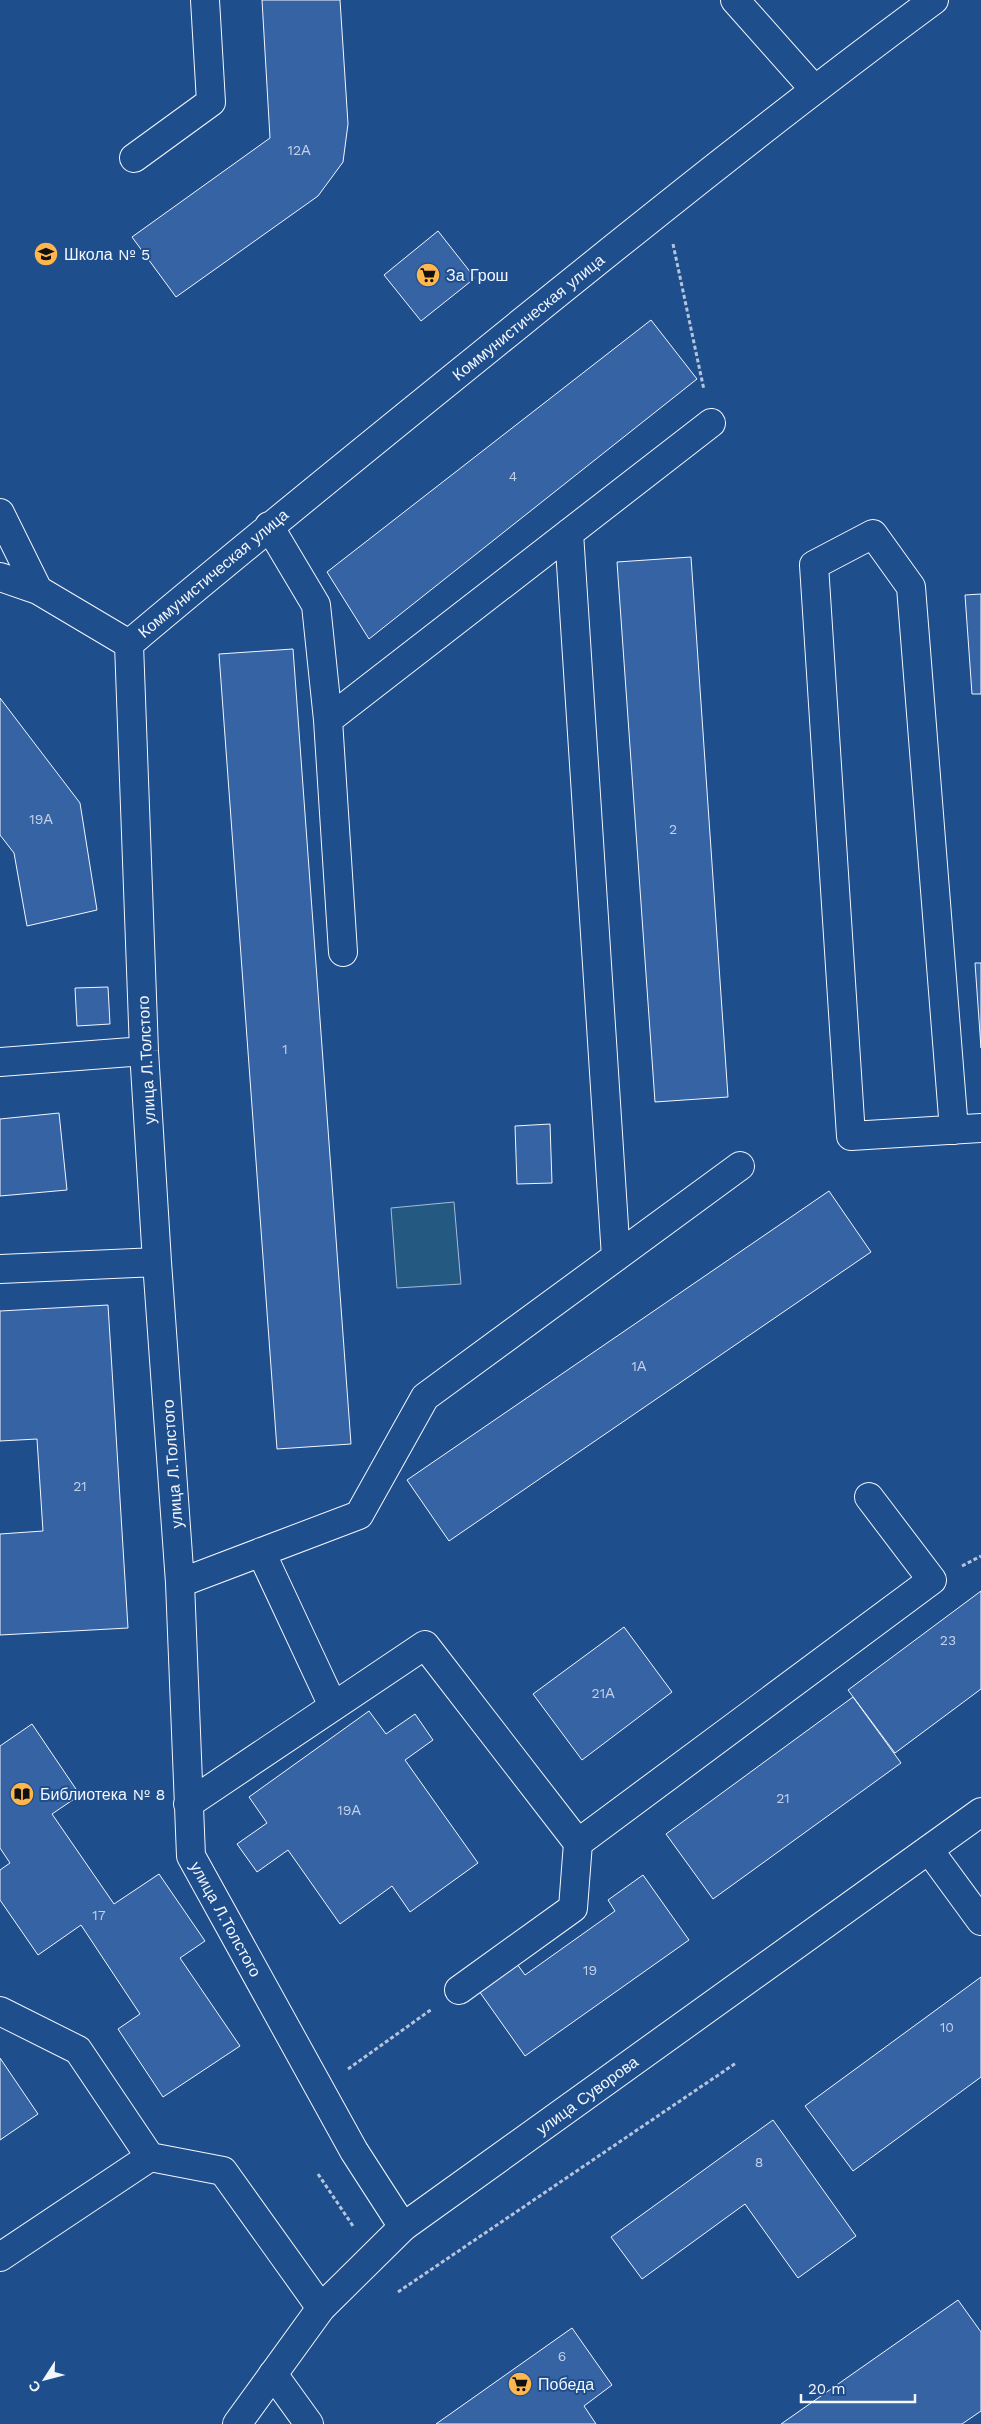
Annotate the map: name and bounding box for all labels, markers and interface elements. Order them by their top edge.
house number: 12А [288,142,311,158]
school or university icon: Школа № 5 [33,241,59,267]
place label: Школа № 5 [64,245,150,264]
street label: Коммунистическая улица [448,250,608,385]
supermarket icon: За Грош [415,262,441,288]
place label: За Грош [446,266,508,285]
house number: 4 [509,468,517,484]
street label: Коммунистическая улица [134,505,292,642]
house number: 19А [29,811,53,827]
house number: 2 [669,821,677,837]
street label: улица Л.Толстого [134,995,159,1125]
house number: 1 [282,1041,288,1057]
house number: 1А [632,1358,647,1374]
street label: улица Л.Толстого [159,1399,186,1529]
house number: 21 [73,1478,87,1494]
house number: 23 [940,1632,956,1648]
house number: 21А [592,1685,615,1701]
library icon: Библиотека № 8 [9,1781,35,1807]
place label: Библиотека № 8 [40,1785,165,1804]
house number: 21 [776,1790,790,1806]
house number: 19А [337,1802,361,1818]
street label: улица Л.Толстого [186,1858,265,1980]
house number: 17 [92,1907,106,1923]
house number: 19 [583,1962,597,1978]
house number: 10 [940,2019,954,2035]
street label: улица Суворова [533,2052,642,2139]
house number: 8 [755,2154,763,2170]
house number: 6 [558,2348,566,2364]
north arrow [20,2354,70,2404]
supermarket icon: Победа [507,2371,533,2397]
scale bar [801,2372,915,2404]
place label: Победа [538,2375,594,2394]
text: С [25,2378,44,2395]
text: 20 m [808,2380,846,2398]

